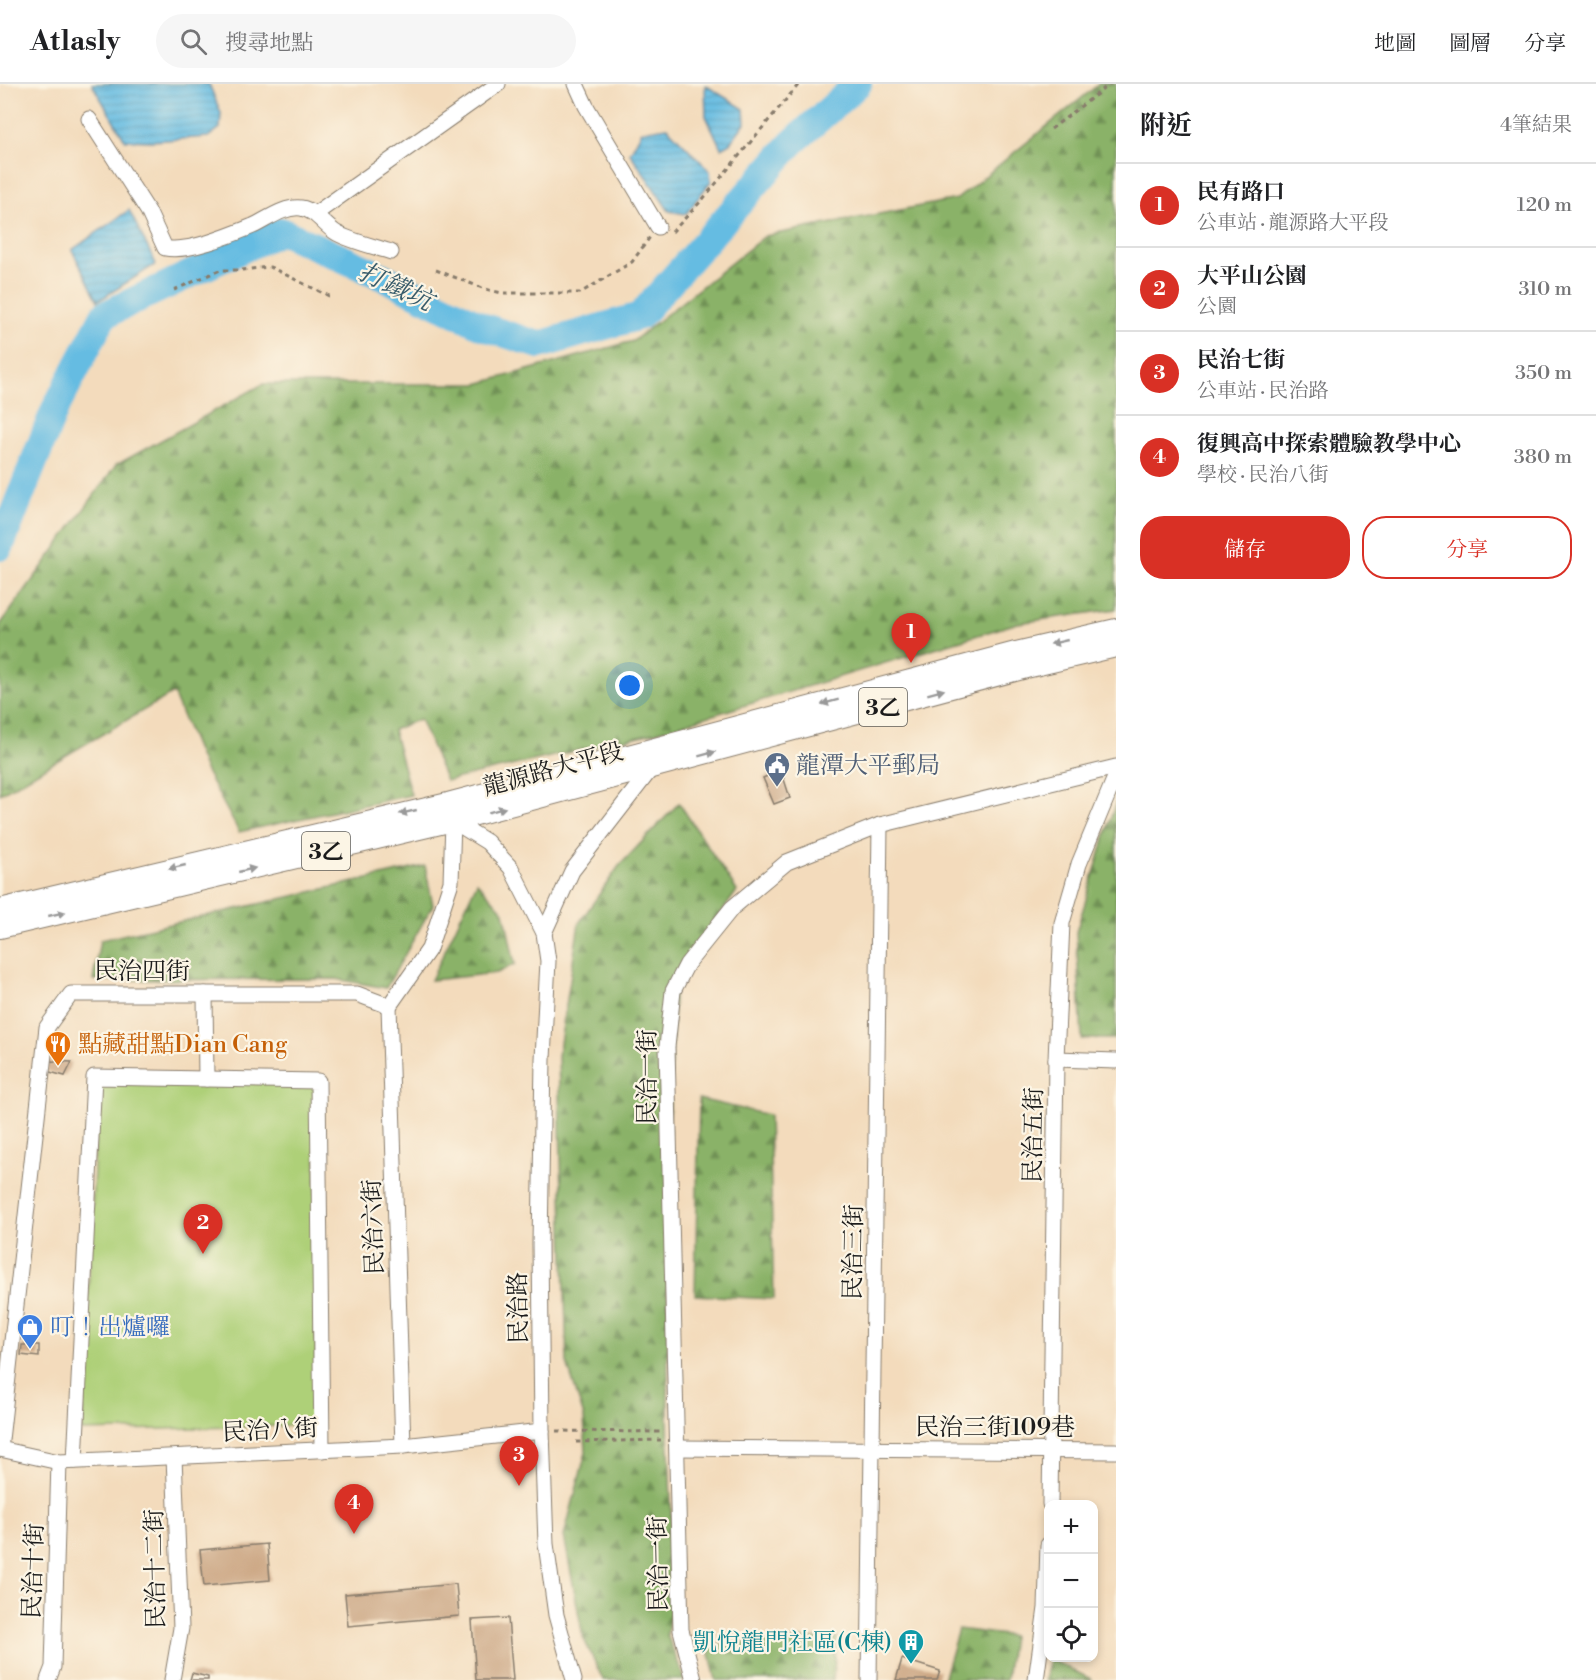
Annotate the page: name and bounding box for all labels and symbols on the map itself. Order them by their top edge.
water label: 打鐵坑 [353,256,441,320]
pin: 1 [892,614,930,663]
one-way arrow [1050,638,1068,648]
your location [615,671,644,700]
one-way arrow [927,687,945,697]
road number: 3乙 [859,688,907,726]
one-way arrow [821,698,839,708]
street label: 龍源路大平段 [480,737,627,803]
one-way arrow [698,749,716,758]
public building icon: 龍潭大平郵局 [762,750,792,788]
place label: 龍潭大平郵局 [796,751,940,781]
one-way arrow [488,804,507,814]
one-way arrow [399,808,417,818]
road number: 3乙 [302,832,350,870]
one-way arrow [168,862,186,872]
one-way arrow [237,864,256,874]
one-way arrow [48,909,66,919]
street label: 民治四街 [94,957,190,987]
restaurant icon: 點藏甜點Dian Cang [43,1029,73,1067]
street label: 民治一街 [633,1029,663,1125]
place label: 點藏甜點Dian Cang [78,1030,288,1060]
street label: 民治五街 [1018,1087,1050,1183]
street label: 民治六街 [357,1178,391,1275]
pin: 2 [184,1204,222,1254]
street label: 民治三街 [838,1204,870,1300]
street label: 民治路 [503,1272,535,1344]
shop icon: 叮！出爐囉 [15,1312,45,1350]
place label: 叮！出爐囉 [50,1313,170,1343]
street label: 民治三街109巷 [915,1413,1075,1443]
street label: 民治八街 [221,1414,319,1448]
pin: 3 [500,1436,538,1486]
pin: 4 [334,1484,374,1534]
street label: 民治十二街 [140,1509,172,1629]
street label: 民治一街 [643,1516,675,1612]
street label: 民治十街 [17,1523,51,1620]
building icon: 凱悅龍門社區(C棟) [896,1627,926,1665]
place label: 凱悅龍門社區(C棟) [693,1628,892,1658]

